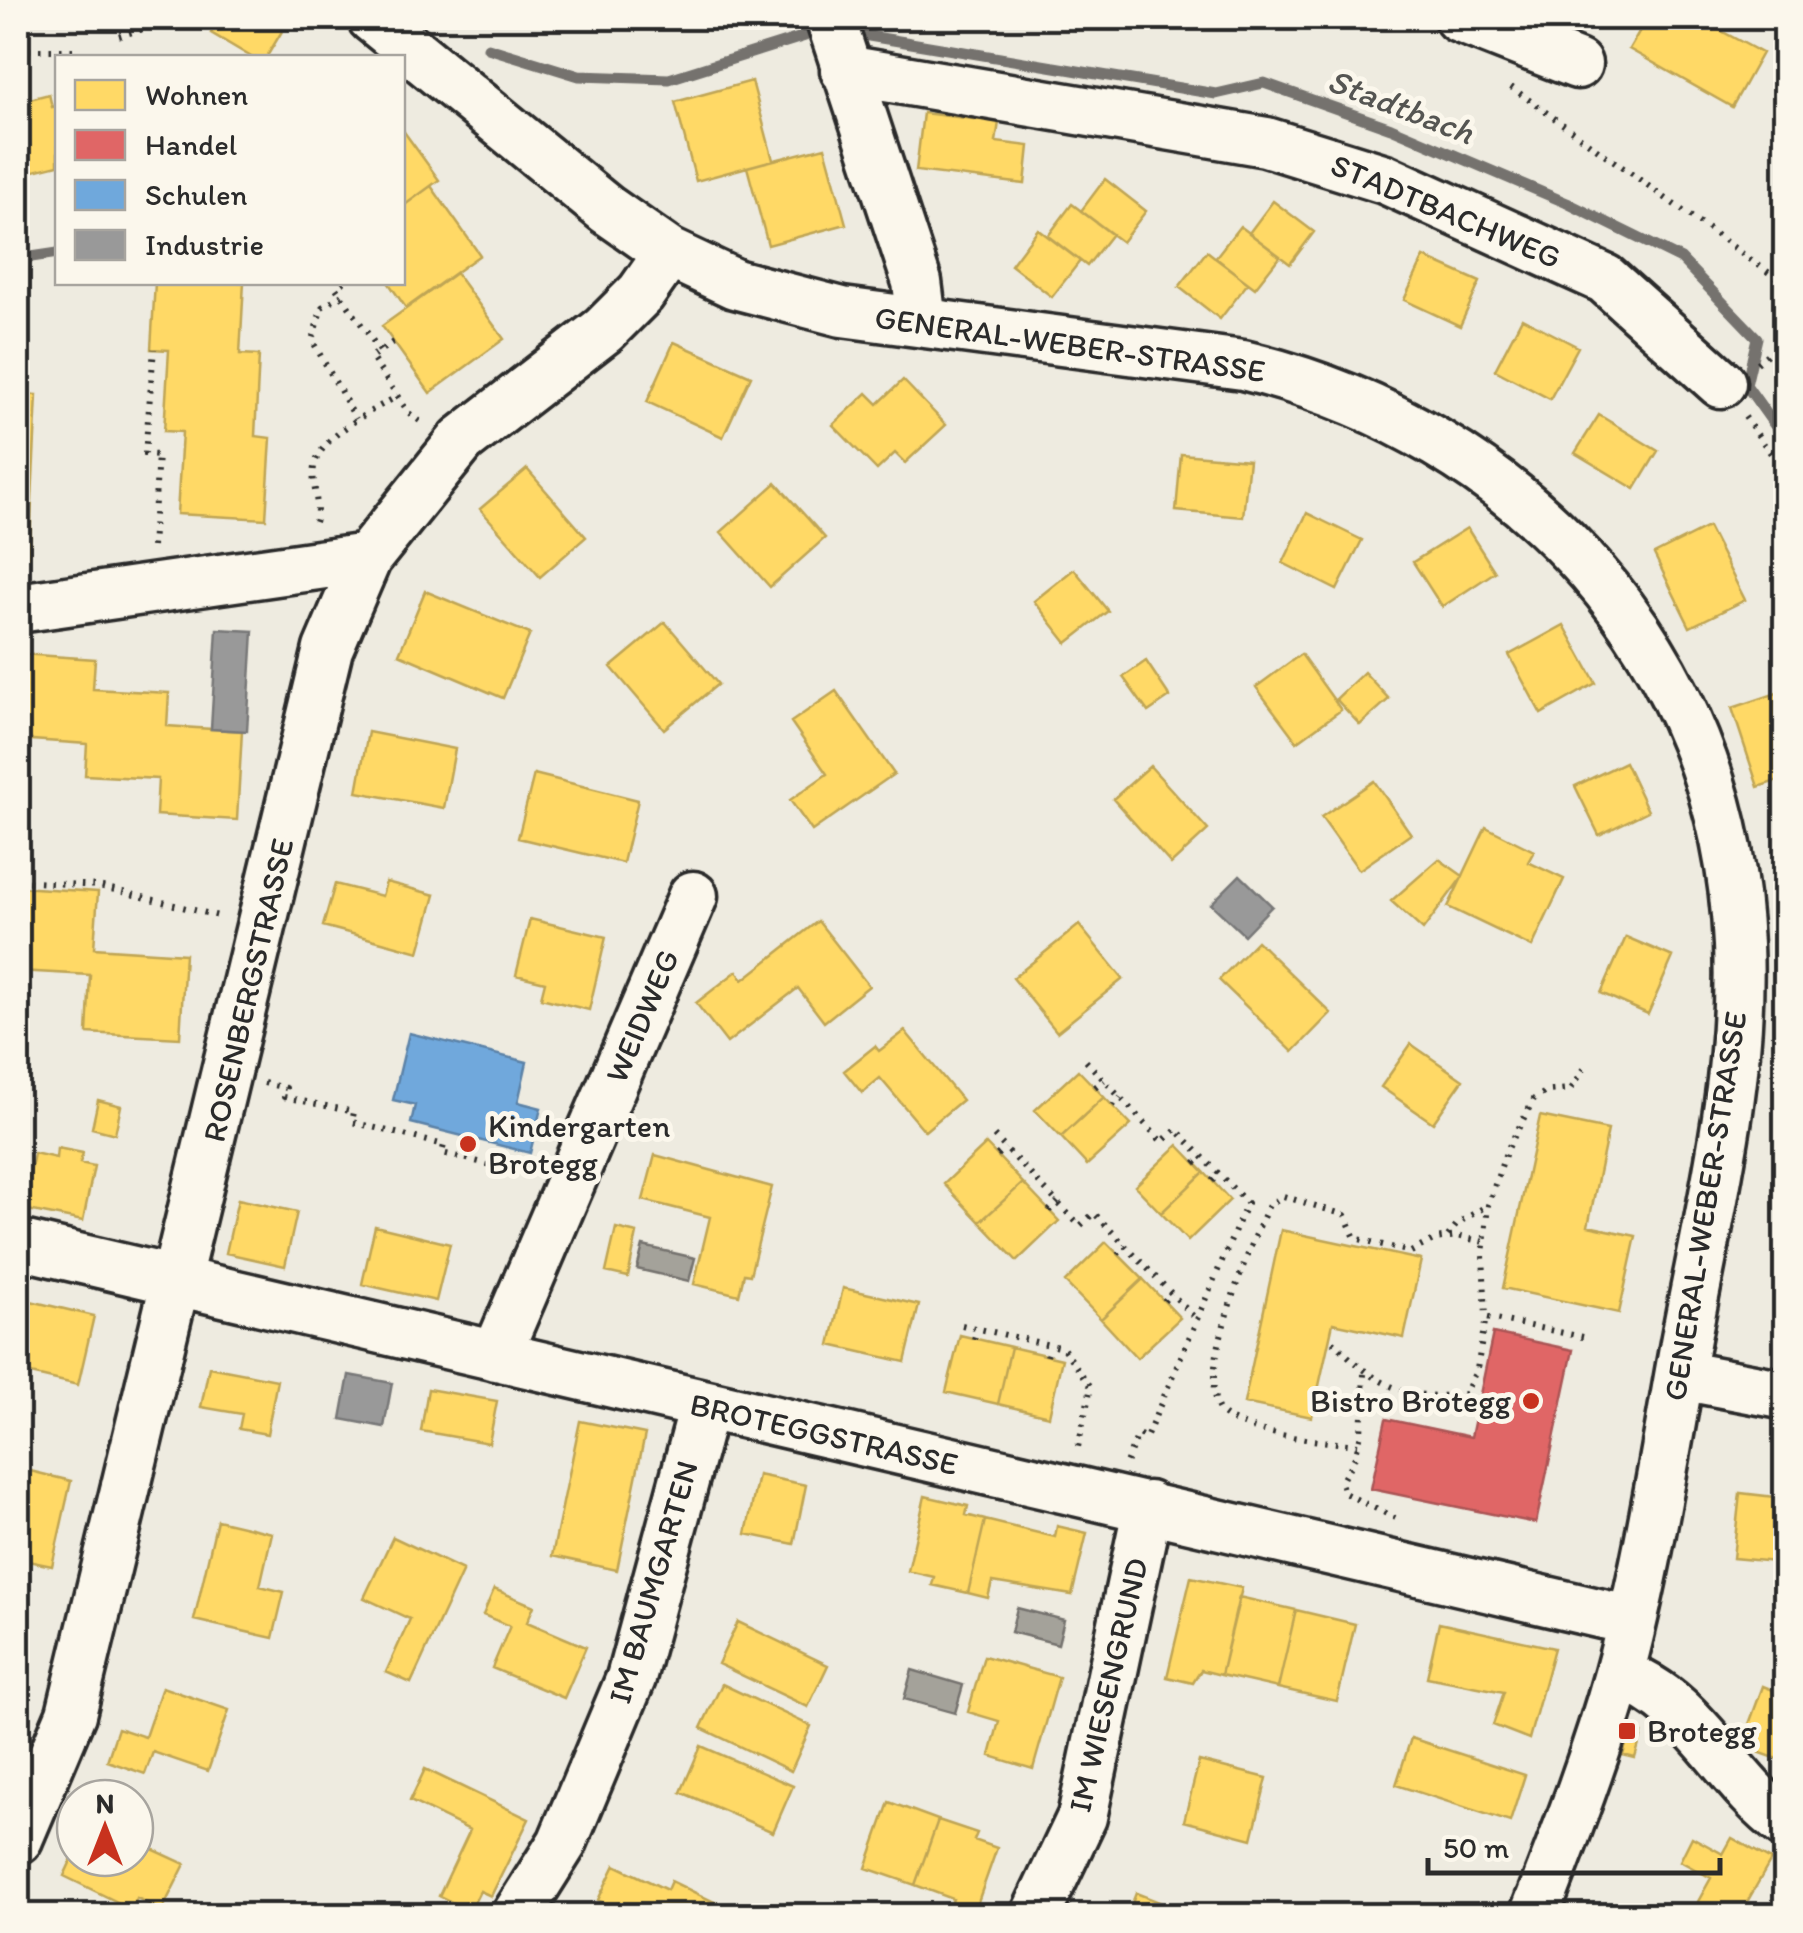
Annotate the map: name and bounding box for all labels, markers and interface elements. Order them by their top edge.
legend [55,55,405,285]
water label: Stadtbach [1322,59,1480,153]
text: Wohnen [145,76,248,113]
text: Handel [145,126,238,163]
street label: STADTBACHWEG [1325,145,1567,277]
text: Schulen [145,176,248,213]
text: Industrie [145,226,264,263]
street label: GENERAL-WEBER-STRASSE [872,298,1268,390]
street label: ROSENBERGSTRASSE [195,835,301,1145]
street label: WEIDWEG [597,944,687,1088]
street label: GENERAL-WEBER-STRASSE [1655,1009,1755,1403]
place label: Kindergarten Brotegg [488,1107,670,1182]
marker: Kindergarten Brotegg [457,1133,479,1155]
place label: Bistro Brotegg [1310,1382,1512,1420]
street label: BROTEGGSTRASSE [686,1385,962,1483]
marker: Bistro Brotegg [1520,1390,1542,1412]
street label: IM BAUMGARTEN [600,1456,706,1708]
street label: IM WIESENGRUND [1060,1554,1156,1816]
place label: Brotegg [1647,1712,1757,1750]
marker: Brotegg [1616,1720,1638,1742]
north arrow [55,1778,155,1878]
text: N [96,1786,114,1820]
scale bar [1428,1813,1720,1875]
text: 50 m [1443,1829,1509,1866]

